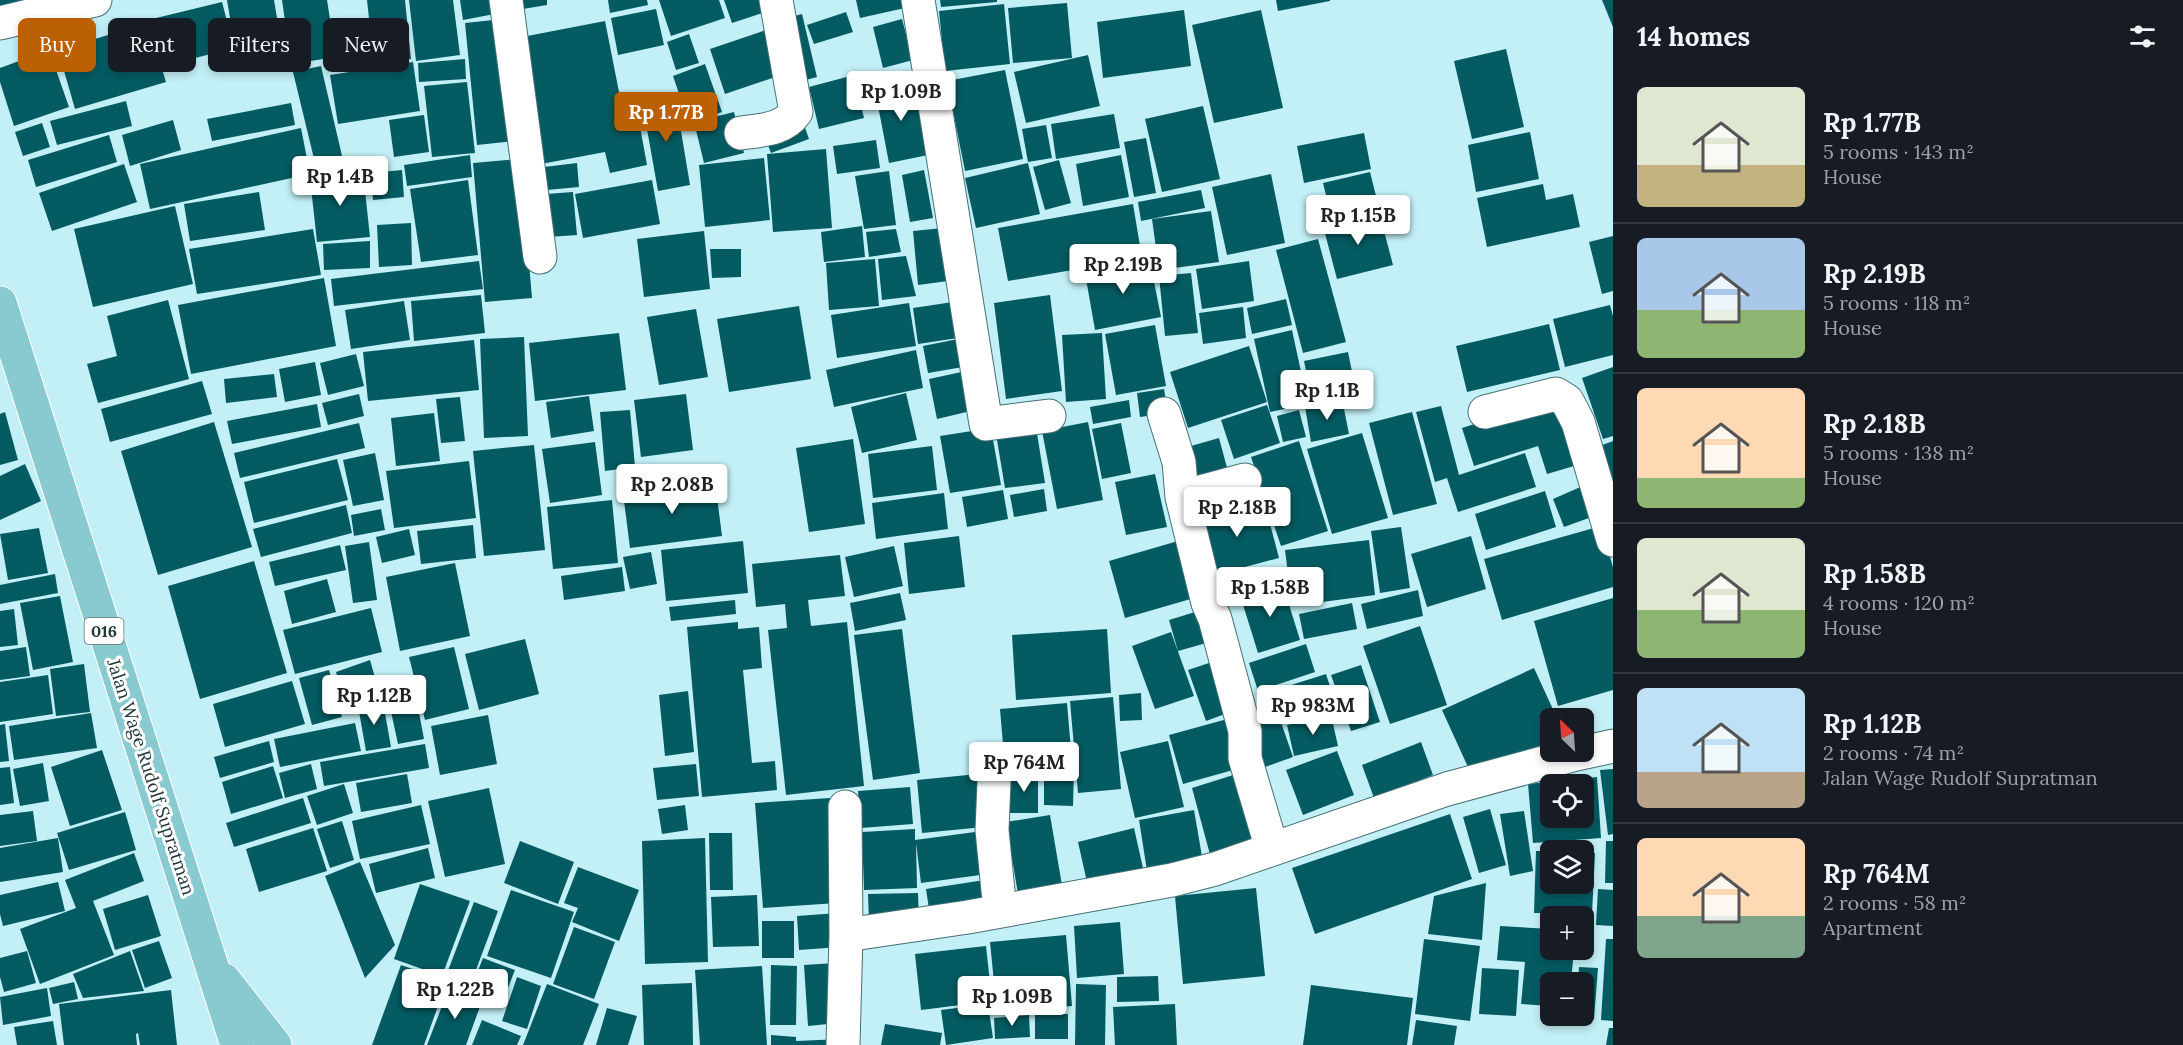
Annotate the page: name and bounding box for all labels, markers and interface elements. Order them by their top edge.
chip: Buy [18,18,96,72]
chip: Rent [108,18,196,72]
chip: Filters [208,18,311,72]
chip: New [323,18,409,72]
text: 14 homes [1637,20,1750,53]
icon: filters [2126,20,2159,53]
pin: Rp 1.09B [839,71,963,122]
text: Rp 1.09B [861,78,941,103]
pin: Rp 1.77B [604,92,728,143]
text: Rp 1.77B [628,99,704,124]
text: Rp 1.77B [1823,106,1921,139]
icon: home [1685,111,1757,183]
text: 5 rooms · 143 m² [1823,139,1974,164]
pin: Rp 1.4B [285,156,395,207]
text: Rp 1.4B [306,163,374,188]
text: House [1823,164,1882,189]
pin: Rp 1.15B [1296,195,1420,246]
text: Rp 1.15B [1320,202,1396,227]
pin: Rp 2.19B [1061,244,1185,295]
text: Rp 2.19B [1083,251,1163,276]
text: Rp 2.19B [1823,257,1926,290]
icon: home [1685,262,1757,334]
text: 5 rooms · 118 m² [1823,290,1970,315]
text: House [1823,315,1882,340]
pin: Rp 1.1B [1272,370,1382,421]
text: Rp 1.1B [1295,377,1360,402]
text: Rp 2.18B [1823,407,1926,440]
icon: home [1685,412,1757,484]
text: 5 rooms · 138 m² [1823,440,1974,465]
pin: Rp 2.08B [610,464,734,515]
text: House [1823,465,1882,490]
text: Rp 2.08B [630,471,714,496]
pin: Rp 2.18B [1175,487,1299,538]
text: Rp 2.18B [1198,494,1276,519]
text: Rp 1.58B [1823,557,1926,590]
icon: home [1685,562,1757,634]
pin: Rp 1.58B [1208,567,1332,618]
text: Rp 1.58B [1230,574,1310,599]
text: 4 rooms · 120 m² [1823,590,1975,615]
text: House [1823,615,1882,640]
road number: 016 [84,618,124,644]
street label: Jalan Wage Rudolf Supratman [102,655,201,898]
pin: Rp 1.12B [312,675,436,726]
text: Rp 1.12B [336,682,412,707]
pin: Rp 983M [1258,685,1368,736]
text: Rp 983M [1271,692,1355,717]
text: Rp 1.12B [1823,707,1921,740]
north arrow [1540,708,1594,762]
map controls [1540,708,1594,1026]
icon: home [1685,712,1757,784]
text: 2 rooms · 74 m² [1823,740,1964,765]
pin: Rp 764M [969,742,1079,793]
text: Rp 764M [983,749,1065,774]
text: Jalan Wage Rudolf Supratman [1823,765,2098,790]
button: locate [1540,774,1594,828]
button: layers [1540,840,1594,894]
text: Rp 764M [1823,857,1930,890]
icon: home [1685,862,1757,934]
text: 2 rooms · 58 m² [1823,890,1967,915]
button: + [1540,906,1594,960]
text: Apartment [1823,915,1923,940]
pin: Rp 1.22B [393,969,517,1020]
button: − [1540,972,1594,1026]
text: Rp 1.22B [416,976,494,1001]
pin: Rp 1.09B [950,976,1074,1027]
text: Rp 1.09B [972,983,1052,1008]

